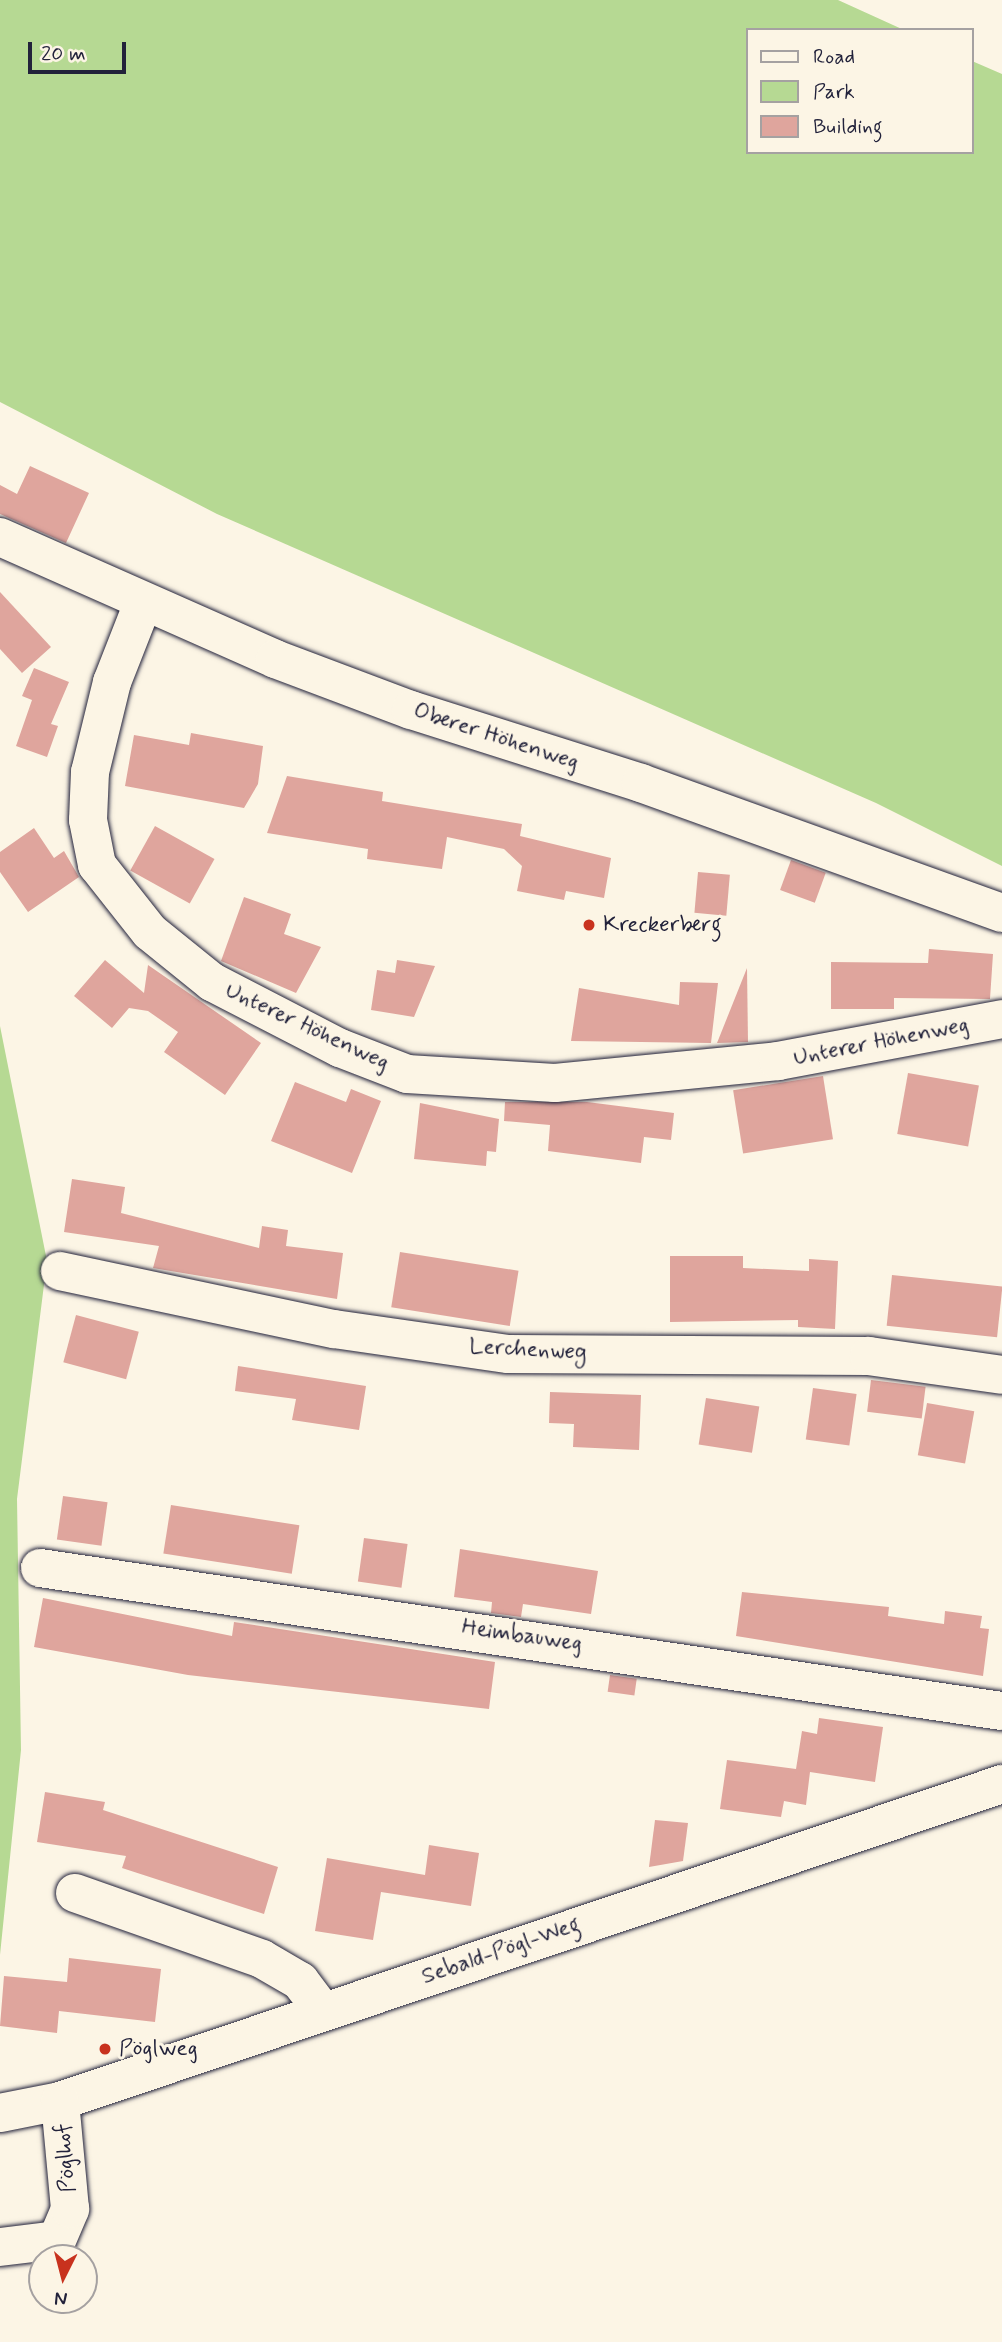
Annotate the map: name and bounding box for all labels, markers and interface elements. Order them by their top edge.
scale bar [32,28,130,72]
legend [746,28,974,154]
text: 20 m [41,40,86,68]
text: Road [813,43,855,71]
text: Park [813,78,855,106]
text: Building [813,113,883,141]
street label: Oberer Höhenweg [410,697,582,777]
place label: Kreckerberg [603,911,722,939]
marker: Kreckerberg [581,917,597,933]
street label: Unterer Höhenweg [220,976,394,1078]
street label: Unterer Höhenweg [790,1011,972,1073]
street label: Lerchenweg [469,1333,587,1367]
street label: Heimbauweg [460,1614,584,1658]
street label: Sebald-Pögl-Weg [418,1911,584,1991]
place label: Pöglweg [119,2035,198,2063]
marker: Pöglweg [97,2041,113,2057]
street label: Pöglhof [49,2122,83,2194]
north arrow [28,2244,98,2314]
text: N [53,2285,69,2311]

